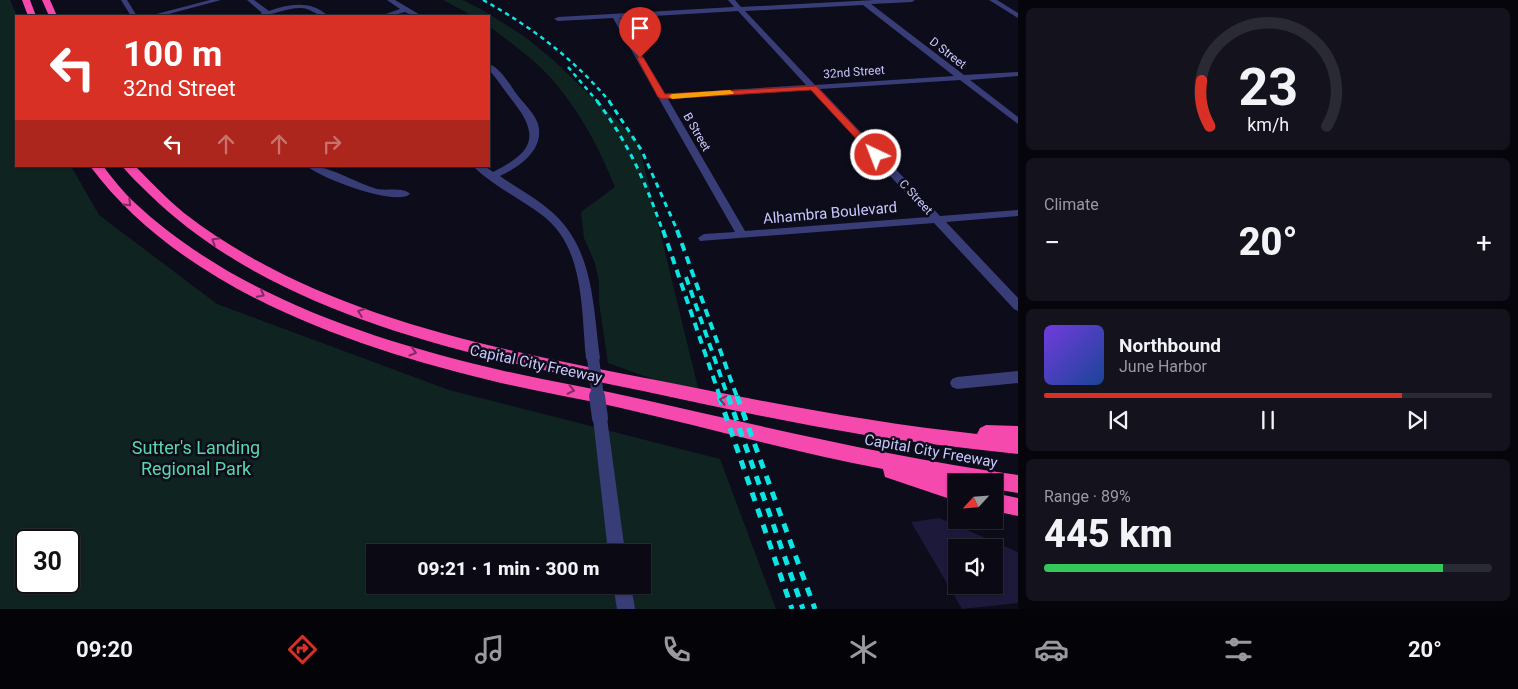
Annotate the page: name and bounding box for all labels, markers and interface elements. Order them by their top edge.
pin [619,7,661,58]
icon: arrive [626,14,654,42]
text: 100 m [123,34,222,75]
street label: D Street [927,34,969,72]
icon: left [40,35,105,100]
text: 23 [1238,57,1298,118]
street label: 32nd Street [823,63,885,81]
text: 32nd Street [123,76,236,101]
street label: B Street [680,110,714,154]
text: km/h [1247,114,1289,135]
position arrow [849,128,901,180]
icon: left [159,130,187,158]
icon: ahead [212,130,240,158]
icon: ahead [265,130,293,158]
icon: right [318,130,346,158]
street label: C Street [896,177,936,217]
text: Climate [1044,195,1099,214]
one-way arrow [122,197,131,206]
street label: Alhambra Boulevard [762,198,898,228]
text: 20° [1239,220,1297,264]
text: − [1044,226,1060,259]
text: + [1476,226,1492,259]
one-way arrow [212,238,221,248]
one-way arrow [256,288,265,298]
one-way arrow [358,308,366,318]
text: Northbound [1119,334,1221,357]
street label: Capital City Freeway [468,341,604,387]
one-way arrow [408,347,416,357]
text: June Harbor [1119,357,1207,376]
one-way arrow [566,384,575,395]
one-way arrow [718,395,727,406]
icon: previous [1105,406,1133,434]
icon: pause [1254,406,1282,434]
icon: next [1403,406,1431,434]
street label: Capital City Freeway [863,430,999,472]
park label: Sutter's Landing Regional Park [132,437,260,479]
north arrow [948,474,1002,529]
map controls [948,474,1003,594]
text: Range · 89% [1044,487,1131,506]
text: 445 km [1044,512,1173,556]
speed limit sign: 30 [15,529,80,594]
button: sound [948,539,1003,594]
text: 09:21 · 1 min · 300 m [417,557,600,580]
icon: directions [285,632,320,667]
icon: music [472,632,507,667]
icon: phone [659,632,694,667]
icon: climate [846,632,881,667]
icon: car [1034,632,1069,667]
icon: filters [1221,632,1256,667]
text: 09:20 [76,637,133,662]
text: 20° [1408,637,1442,662]

